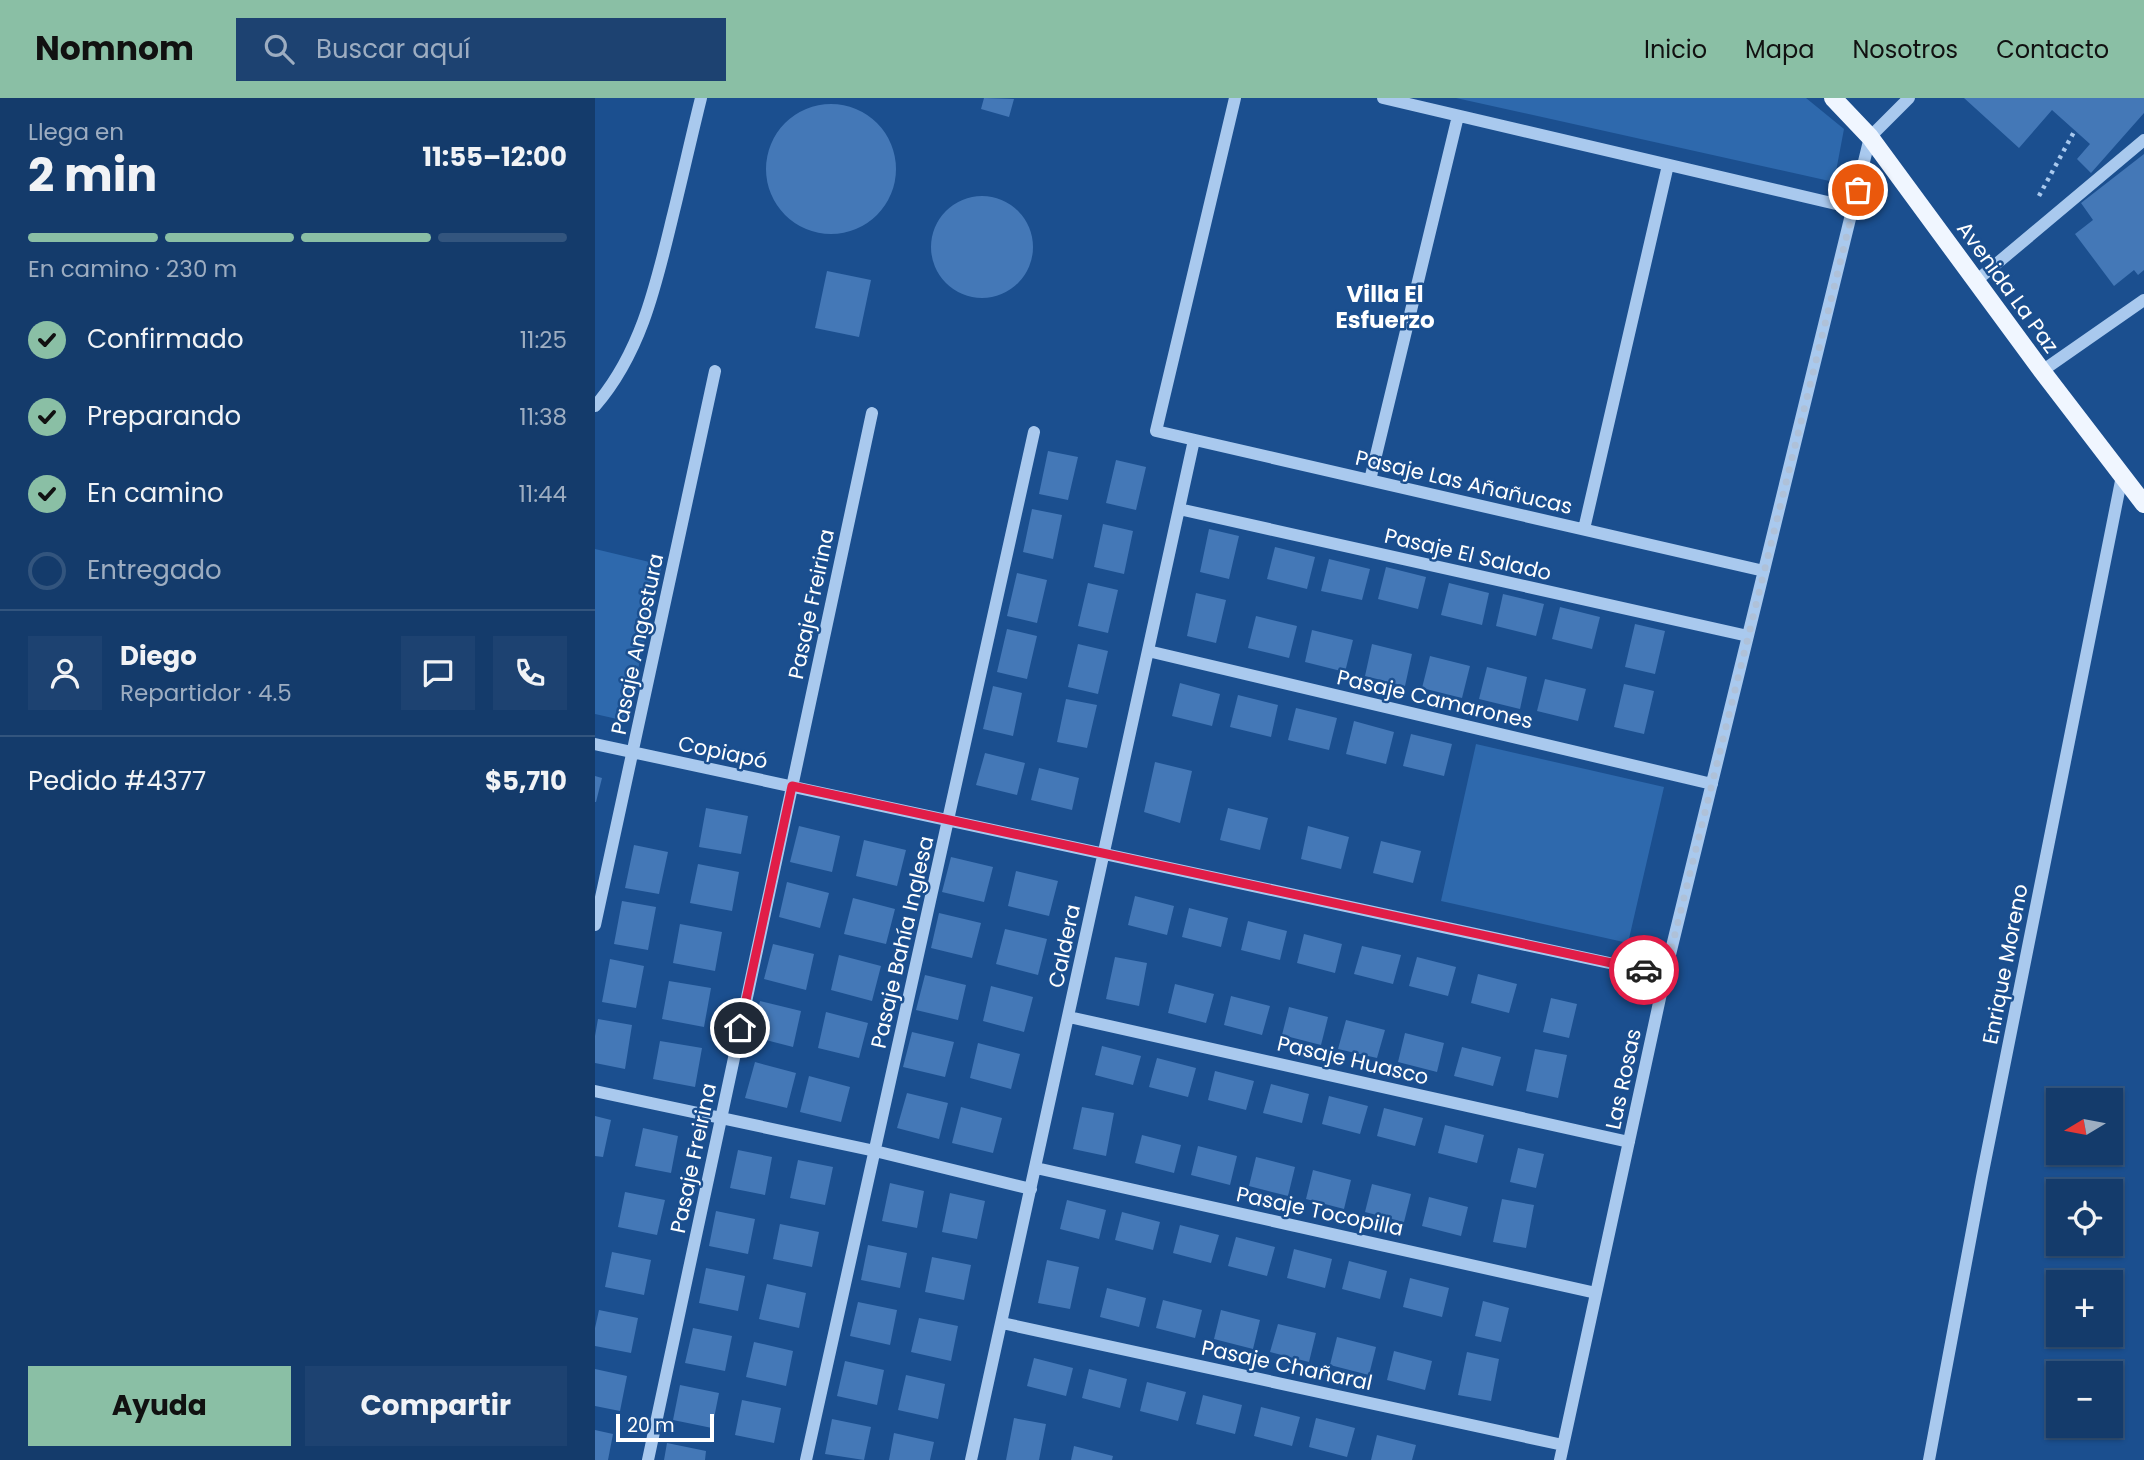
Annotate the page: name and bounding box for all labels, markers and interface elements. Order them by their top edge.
search box [236,18,726,81]
text: Nomnom [35,25,194,72]
icon: search [260,30,298,68]
text: Buscar aquí [316,31,470,67]
text: Inicio [1644,33,1707,66]
text: Mapa [1745,33,1814,66]
text: Nosotros [1852,33,1958,66]
text: Contacto [1996,33,2109,66]
text: Llega en [28,116,124,148]
text: 11:55–12:00 [422,139,567,175]
text: 2 min [28,143,157,207]
pin [1828,160,1888,220]
icon: bag [1839,171,1877,209]
street label: Avenida La Paz [1950,215,2066,359]
text: En camino · 230 m [28,253,237,285]
district label: Villa El Esfuerzo [1335,278,1435,336]
icon: check [28,321,66,359]
text: Confirmado [87,321,244,357]
text: 11:25 [520,324,567,356]
icon: check [28,398,66,436]
text: Preparando [87,398,241,434]
text: 11:38 [519,401,567,433]
street label: Pasaje Las Añañucas [1353,443,1575,521]
icon: check [28,475,66,513]
text: En camino [87,475,224,511]
text: 11:44 [518,478,567,510]
street label: Pasaje El Salado [1382,521,1554,587]
street label: Pasaje Freirina [781,526,841,682]
street label: Pasaje Angostura [604,551,670,737]
text: Entregado [87,552,222,588]
button: person [28,636,102,710]
button: chat [401,636,475,710]
button: phone [493,636,567,710]
text: Diego [120,638,197,674]
street label: Pasaje Camarones [1334,662,1536,736]
text: Repartidor · 4.5 [120,677,292,709]
street label: Copiapó [676,728,770,776]
text: Pedido #4377 [28,763,206,799]
text: $5,710 [485,763,567,799]
street label: Pasaje Bahía Inglesa [863,833,941,1051]
street label: Enrique Moreno [1975,881,2035,1047]
street label: Caldera [1041,901,1087,991]
courier [1609,935,1679,1005]
icon: car [1625,951,1663,989]
pin [710,998,770,1058]
icon: home [721,1009,759,1047]
street label: Las Rosas [1598,1026,1648,1132]
street label: Pasaje Huasco [1274,1028,1432,1092]
street label: Pasaje Freirina [663,1080,723,1236]
north arrow [2046,1088,2123,1166]
map controls [2046,1088,2123,1438]
street label: Pasaje Tocopilla [1234,1179,1406,1243]
button: locate [2046,1179,2123,1256]
button: + [2046,1270,2123,1347]
street label: Pasaje Chañaral [1199,1333,1375,1397]
button: − [2046,1361,2123,1438]
button: Ayuda [28,1366,291,1446]
button: Compartir [305,1366,567,1446]
scale bar [616,1411,714,1443]
text: 20 m [627,1412,675,1439]

